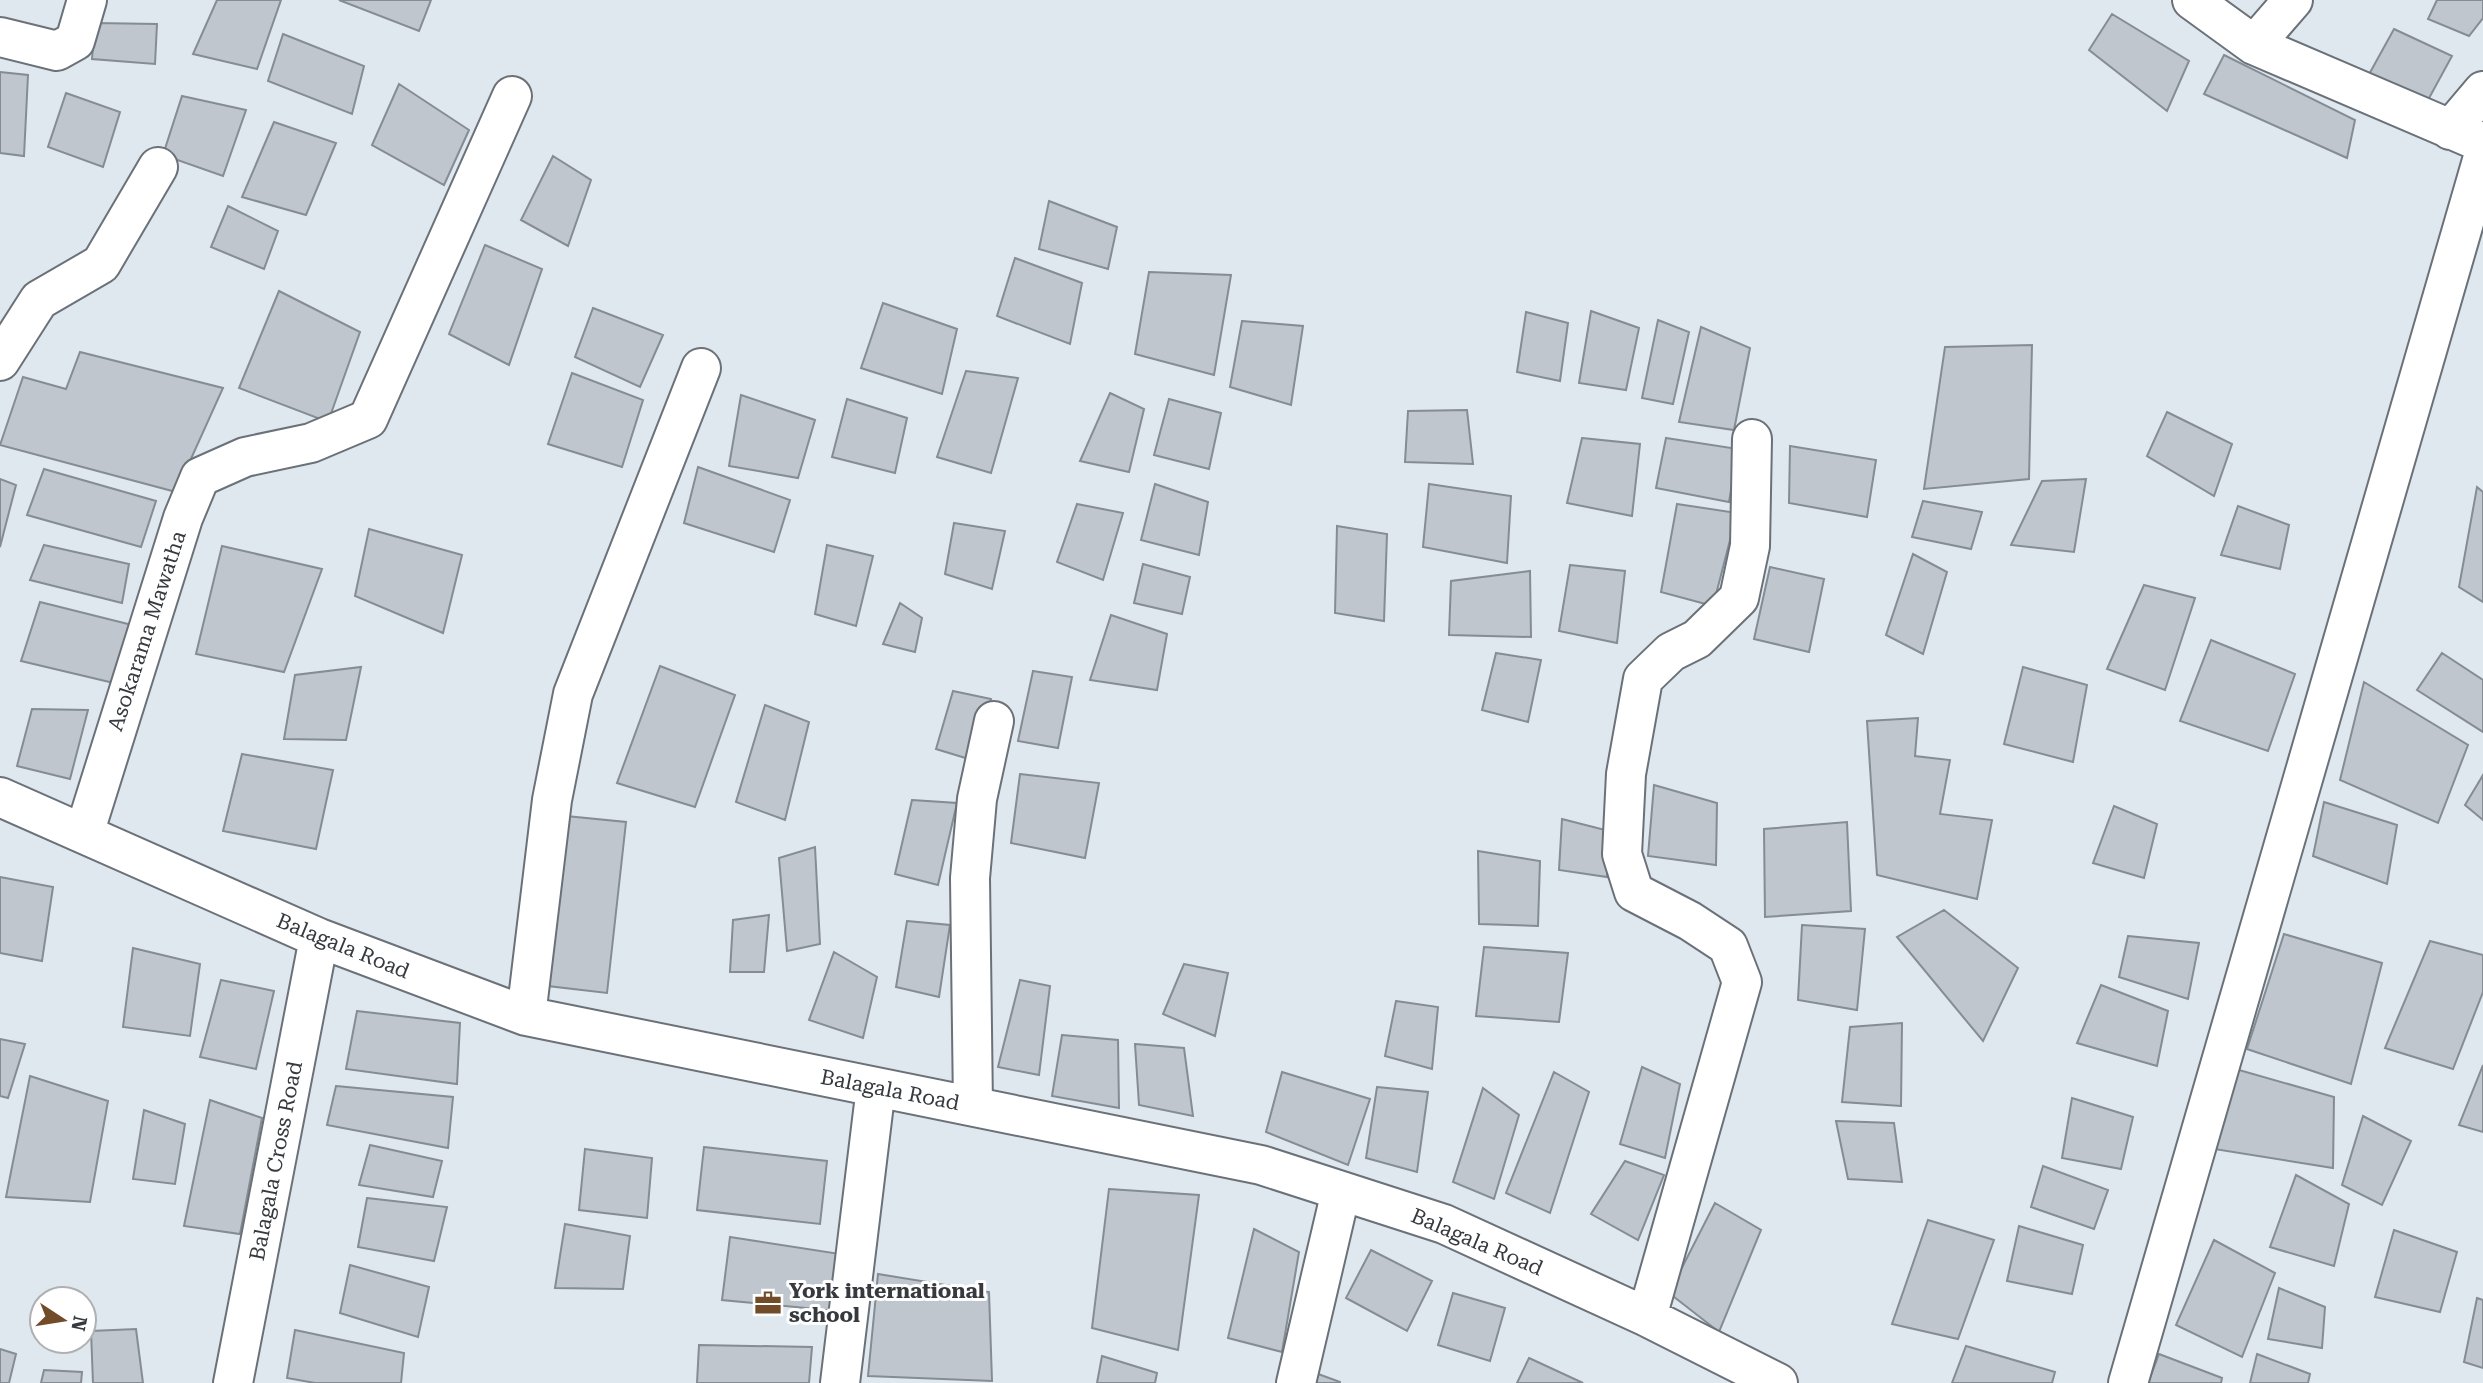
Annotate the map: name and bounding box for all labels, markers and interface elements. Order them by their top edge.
street label: Asokarama Mawatha [103,527,191,734]
street label: Balagala Road [273,908,413,984]
street label: Balagala Cross Road [245,1059,307,1263]
street label: Balagala Road [819,1065,962,1115]
street label: Balagala Road [1407,1203,1547,1281]
place label: York international school [789,1279,985,1327]
north arrow [28,1285,98,1355]
office icon: York international school [753,1288,783,1318]
text: N [66,1314,92,1333]

